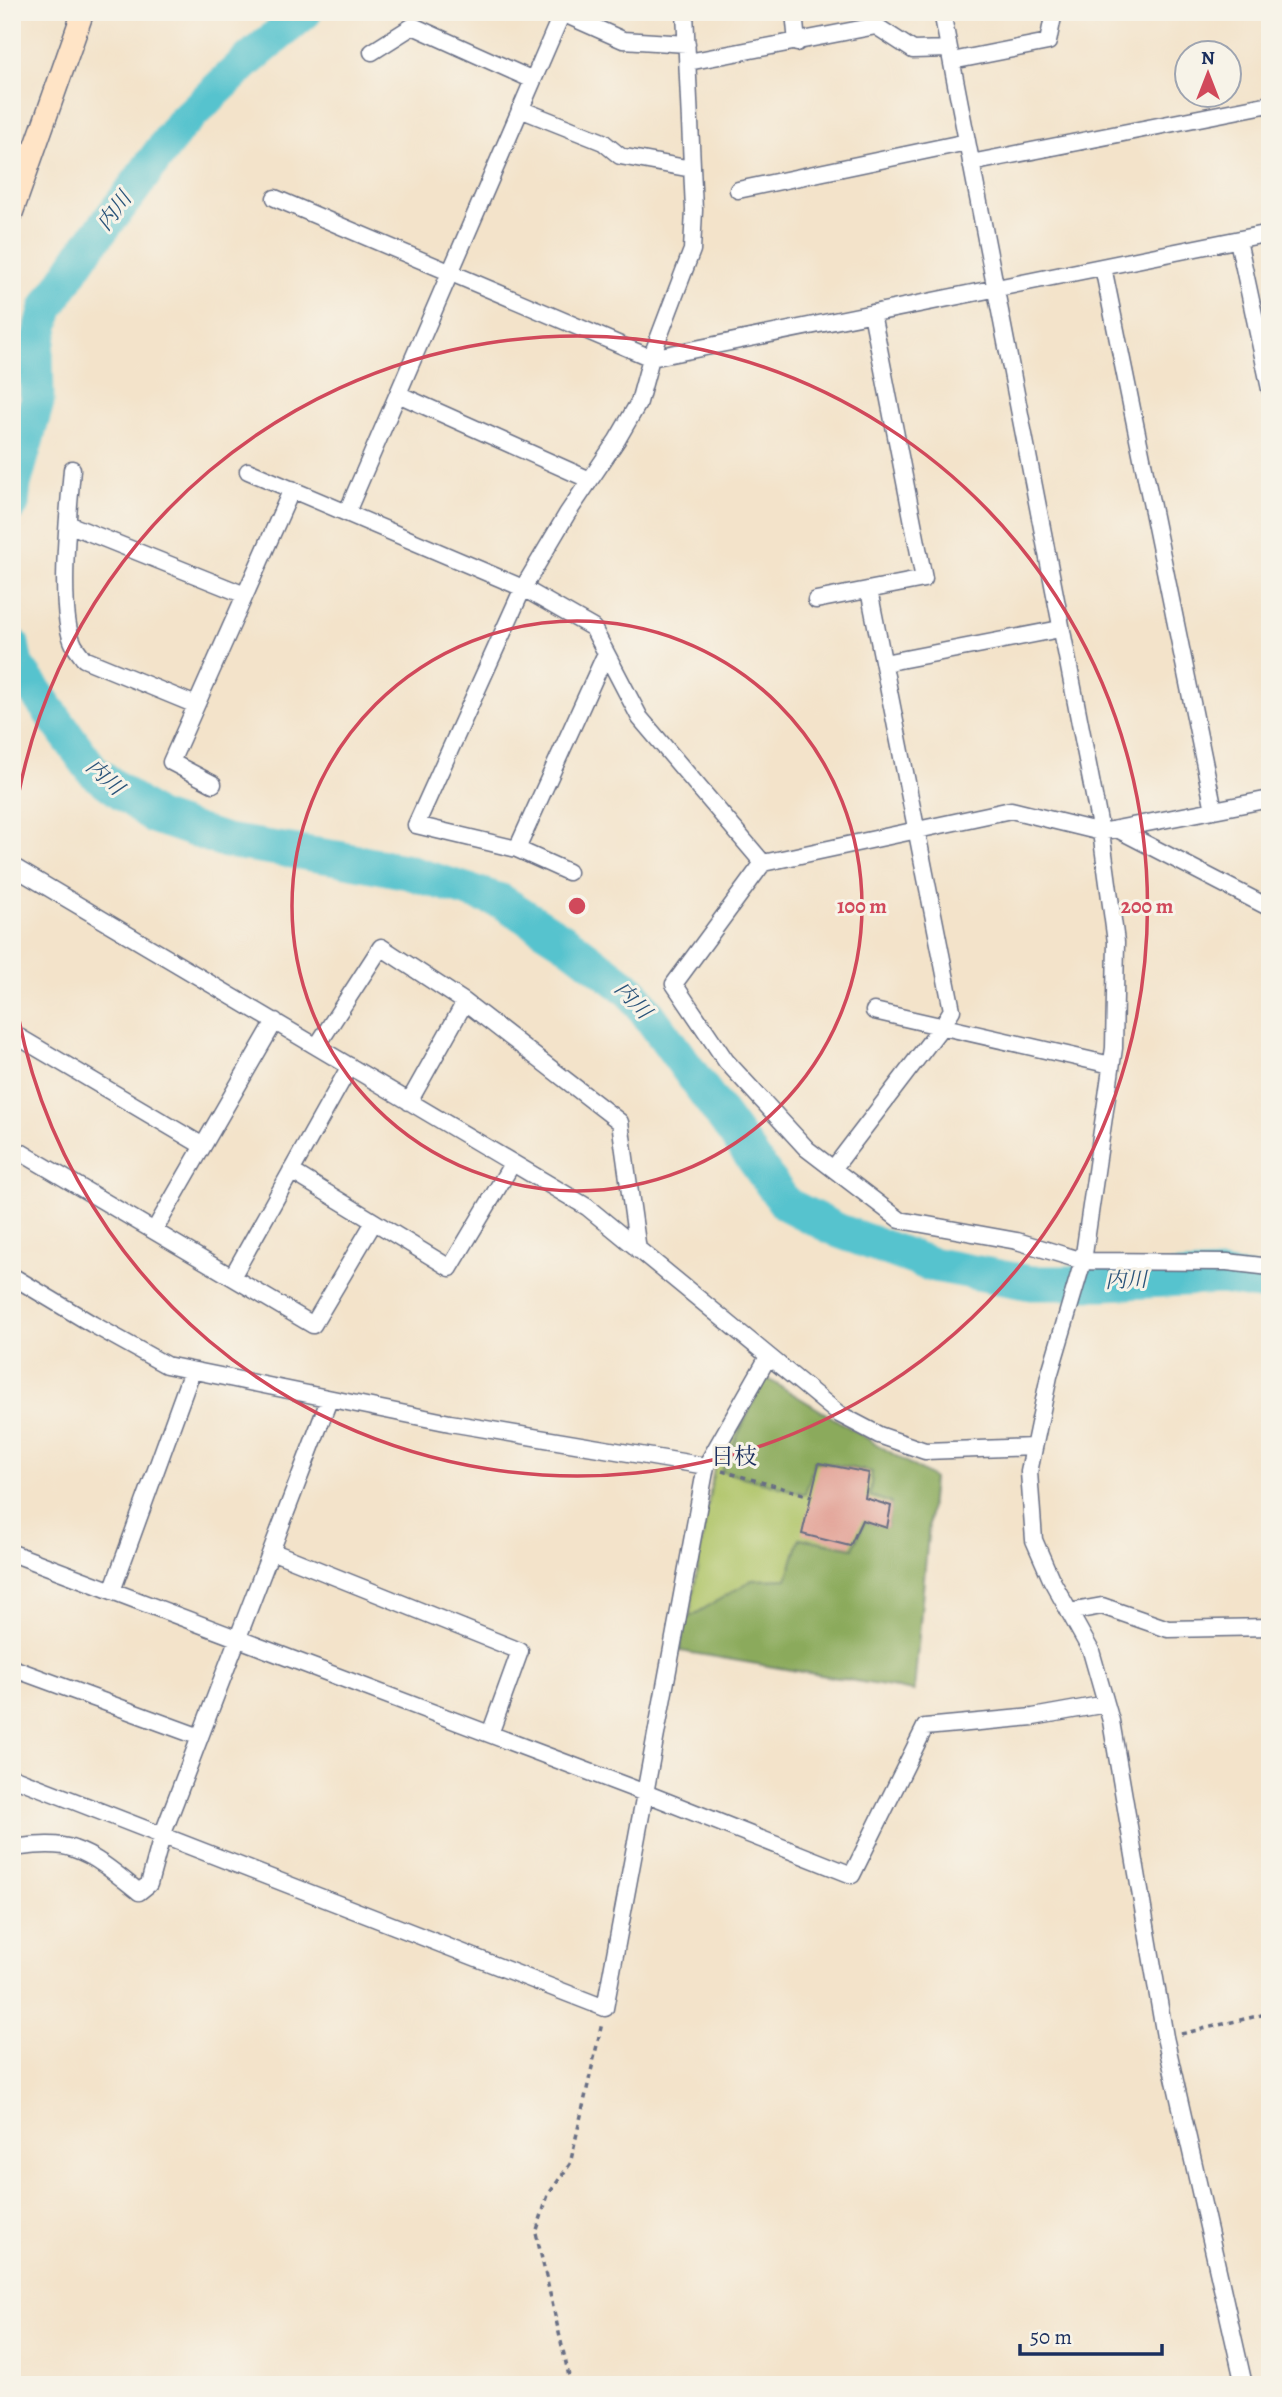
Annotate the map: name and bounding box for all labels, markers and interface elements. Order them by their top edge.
north arrow [1174,38,1244,108]
text: N [1201,45,1215,71]
water label: 内川 [90,184,139,236]
water label: 内川 [80,753,131,803]
text: 100 m [837,892,887,920]
text: 200 m [1121,892,1174,920]
centre of rings [565,894,589,918]
water label: 内川 [608,975,659,1026]
water label: 内川 [1105,1265,1149,1295]
district label: 日枝 [711,1441,757,1472]
scale bar [1020,2313,1161,2357]
text: 50 m [1030,2323,1072,2351]

